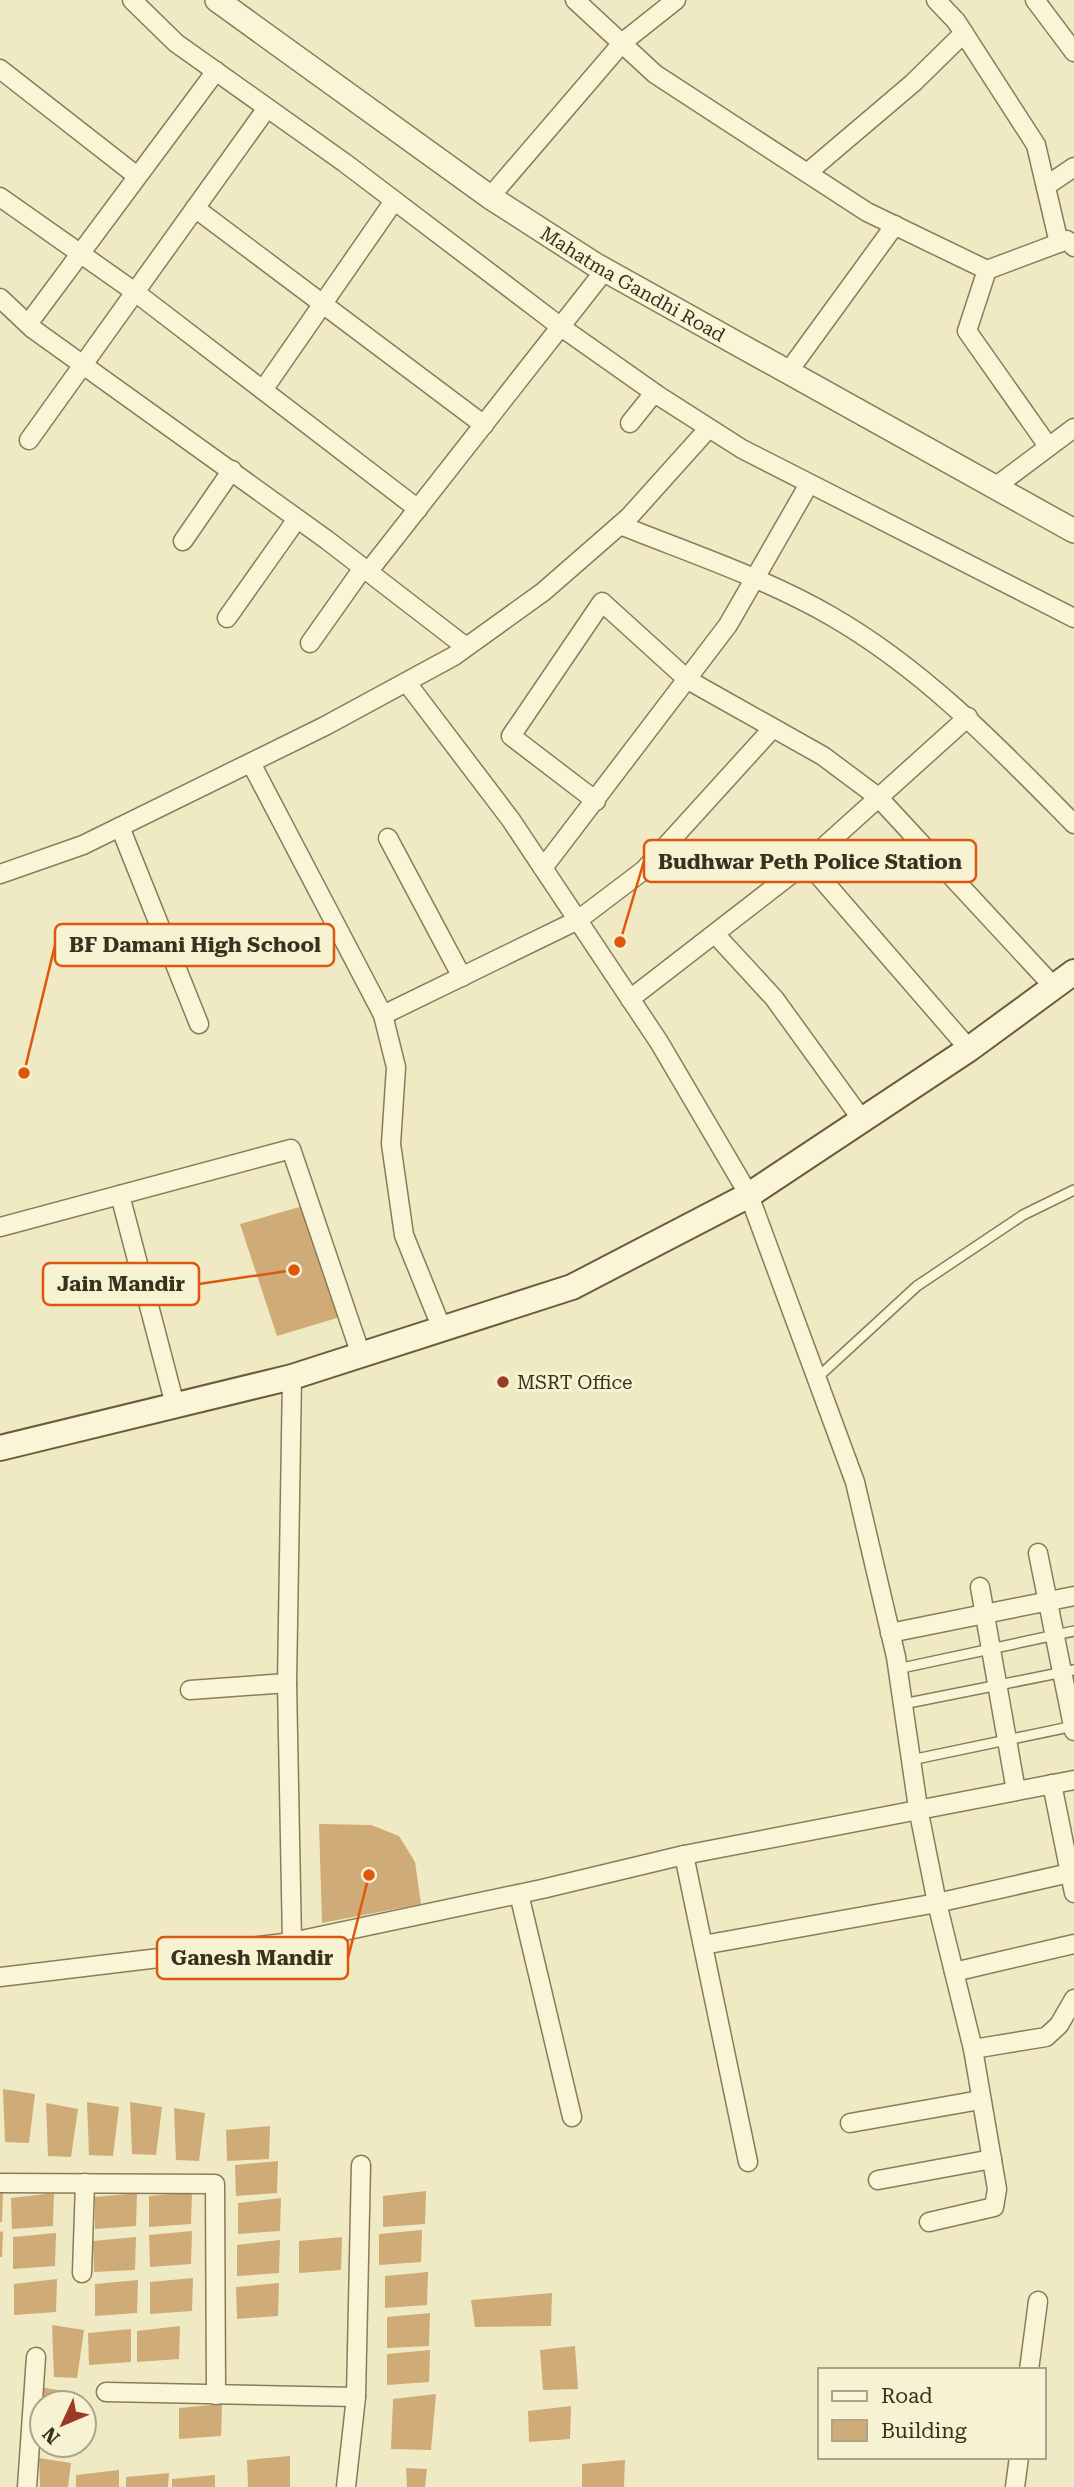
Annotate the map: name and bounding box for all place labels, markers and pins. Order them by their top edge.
callout: Budhwar Peth Police Station [644,840,976,882]
callout: BF Damani High School [55,924,334,966]
callout: Jain Mandir [43,1263,199,1305]
place label: MSRT Office [517,1371,632,1394]
marker: MSRT Office [495,1374,511,1390]
callout: Ganesh Mandir [157,1937,348,1979]

